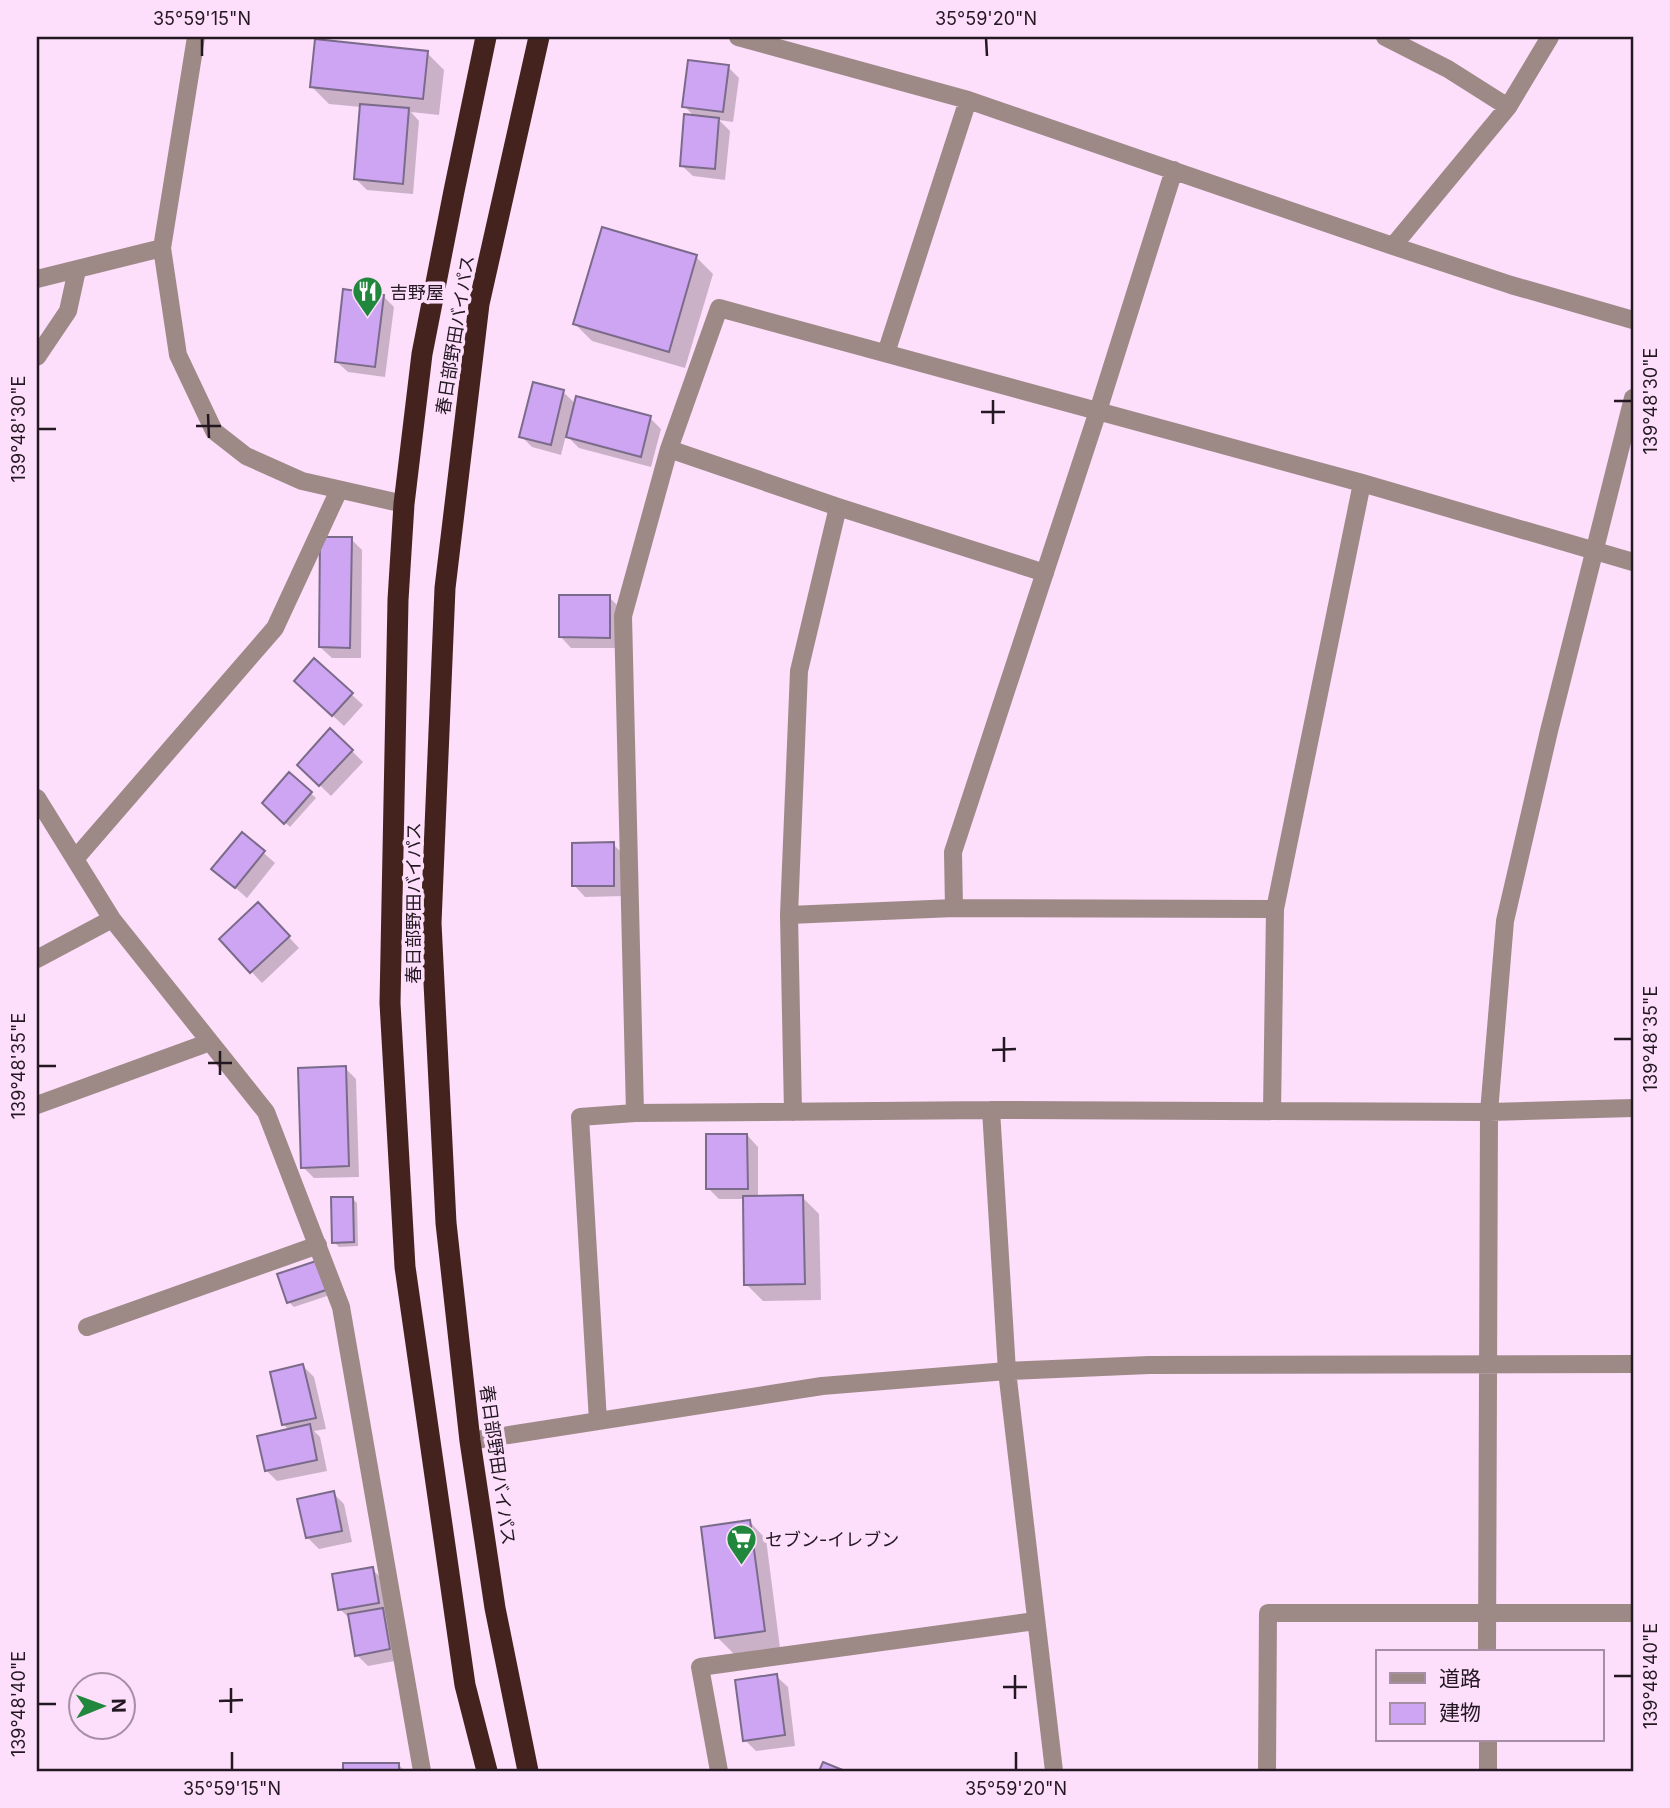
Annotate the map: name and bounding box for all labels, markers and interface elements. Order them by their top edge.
text: 35°59'15"N [153,8,251,29]
text: 35°59'20"N [935,8,1037,29]
street label: 春日部野田バイパス [432,254,478,416]
restaurant icon: 吉野屋 [350,275,384,319]
place label: 吉野屋 [390,282,444,303]
text: 139°48'30"E [1640,348,1661,454]
text: 139°48'30"E [8,376,29,482]
street label: 春日部野田バイパス [403,822,424,984]
text: 139°48'35"E [1640,986,1661,1092]
text: 139°48'35"E [8,1013,29,1119]
street label: 春日部野田バイパス [476,1384,520,1546]
supermarket icon: セブン-イレブン [725,1522,759,1566]
place label: セブン-イレブン [765,1529,899,1550]
text: 139°48'40"E [1640,1623,1661,1729]
legend [1376,1650,1604,1742]
text: 139°48'40"E [8,1651,29,1757]
text: 道路 [1439,1666,1481,1691]
north arrow [66,1672,136,1742]
text: N [107,1698,130,1713]
text: 建物 [1439,1700,1481,1725]
text: 35°59'15"N [183,1778,281,1799]
text: 35°59'20"N [965,1778,1067,1799]

